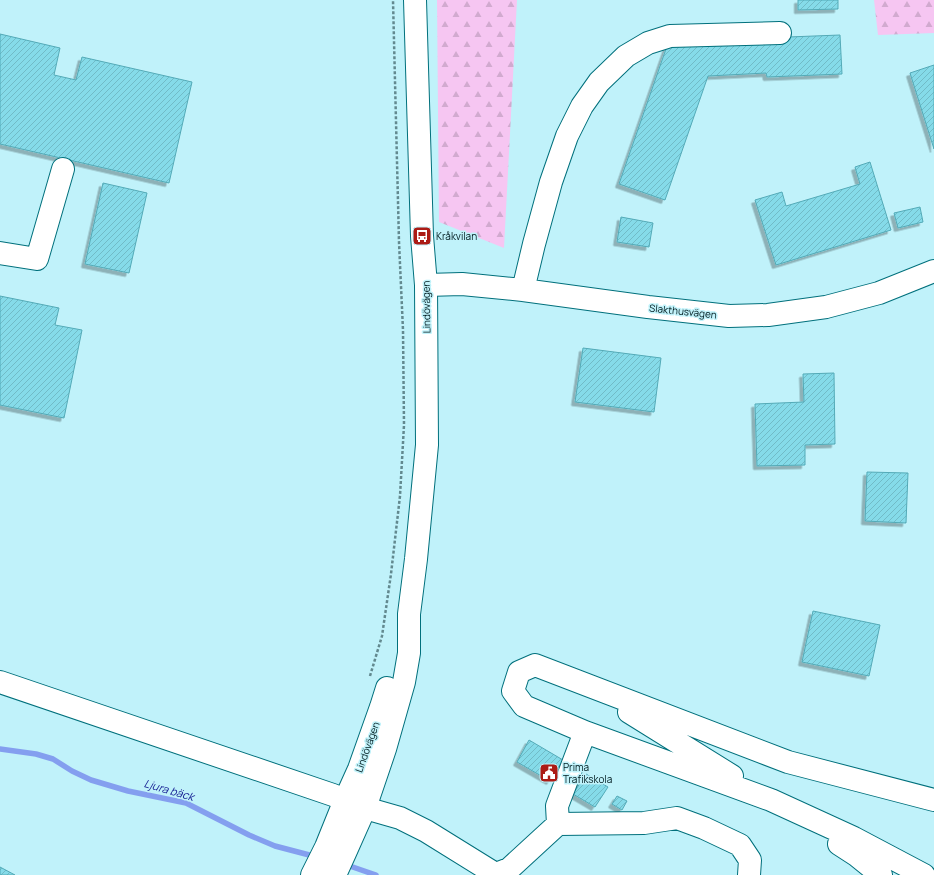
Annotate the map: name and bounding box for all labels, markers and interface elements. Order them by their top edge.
bus stop icon: Kråkvilan [411,225,433,247]
place label: Kråkvilan [436,229,477,243]
street label: Lindövägen [419,280,433,334]
street label: Slakthusvägen [649,300,718,322]
street label: Lindövägen [351,720,383,774]
place label: Prima Trafikskola [563,760,612,786]
public building icon: Prima Trafikskola [538,762,560,784]
water label: Ljura bäck [142,775,197,804]

